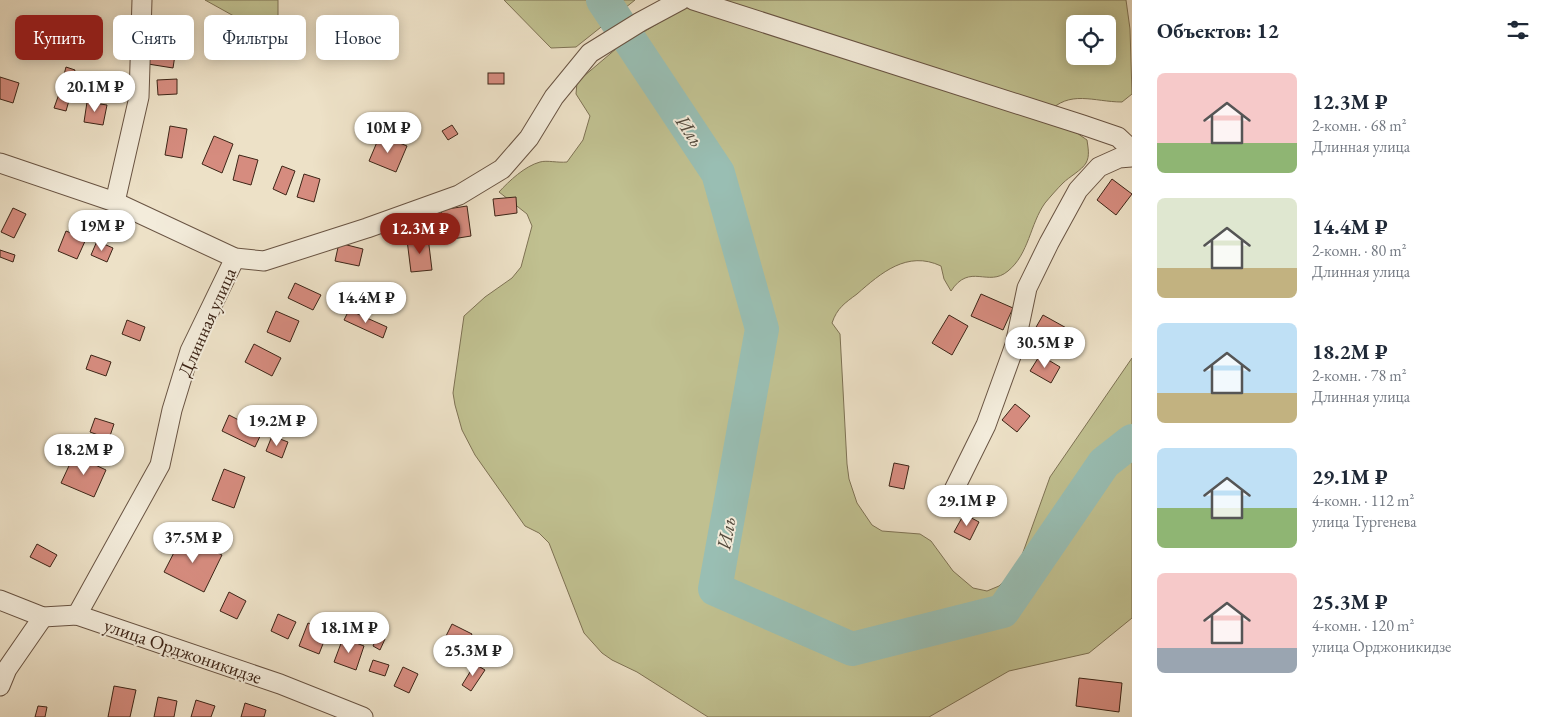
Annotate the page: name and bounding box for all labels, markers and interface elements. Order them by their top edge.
chip: Купить [15,15,103,60]
chip: Снять [113,15,194,60]
chip: Фильтры [204,15,306,60]
chip: Новое [316,15,399,60]
map controls [1066,15,1116,65]
button: locate [1066,15,1116,65]
icon: filters [1504,16,1532,44]
text: Объектов: 12 [1157,17,1279,44]
pin: 20.1M ₽ [49,70,141,113]
text: 20.1M ₽ [66,76,124,97]
text: 12.3M ₽ [1312,88,1388,115]
icon: home [1197,93,1257,153]
water label: Иль [669,109,710,152]
pin: 10M ₽ [353,112,423,154]
text: 2-комн. · 68 m² [1312,115,1407,136]
text: 10M ₽ [365,117,411,138]
text: Длинная улица [1312,136,1410,157]
pin: 19M ₽ [67,210,137,252]
pin: 12.3M ₽ [374,212,466,255]
text: 14.4M ₽ [1312,213,1388,240]
text: 19M ₽ [79,215,125,236]
text: 12.3M ₽ [391,218,449,239]
icon: home [1197,218,1257,278]
text: 2-комн. · 80 m² [1312,240,1407,261]
text: Длинная улица [1312,261,1410,282]
street label: Длинная улица [172,263,242,380]
pin: 14.4M ₽ [320,282,412,324]
text: 14.4M ₽ [337,287,395,308]
pin: 30.5M ₽ [999,326,1091,369]
text: 30.5M ₽ [1016,332,1074,353]
text: 18.2M ₽ [1312,338,1388,365]
icon: home [1197,343,1257,403]
text: 2-комн. · 78 m² [1312,365,1407,386]
text: Длинная улица [1312,386,1410,407]
pin: 19.2M ₽ [231,404,323,447]
text: 19.2M ₽ [248,410,306,431]
pin: 18.2M ₽ [38,434,130,476]
text: 18.2M ₽ [55,439,113,460]
text: 29.1M ₽ [1312,463,1388,490]
icon: home [1197,468,1257,528]
pin: 29.1M ₽ [921,484,1013,527]
text: 29.1M ₽ [938,490,996,511]
text: 4-комн. · 112 m² [1312,490,1414,511]
text: улица Тургенева [1312,511,1417,532]
water label: Иль [710,515,742,552]
pin: 37.5M ₽ [147,522,239,564]
text: 37.5M ₽ [164,527,222,548]
text: 25.3M ₽ [1312,588,1388,615]
icon: home [1197,593,1257,653]
street label: улица Орджоникидзе [101,612,265,690]
pin: 18.1M ₽ [303,612,395,654]
text: 4-комн. · 120 m² [1312,615,1414,636]
text: 18.1M ₽ [320,617,378,638]
pin: 25.3M ₽ [427,634,519,677]
text: улица Орджоникидзе [1312,636,1451,657]
text: 25.3M ₽ [444,640,502,661]

